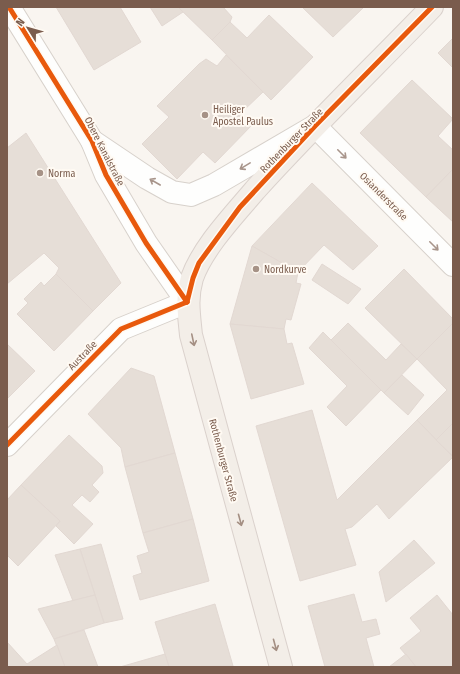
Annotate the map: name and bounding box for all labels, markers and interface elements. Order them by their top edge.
north arrow [8,8,48,48]
text: N [13,16,28,29]
place label: Heiliger Apostel Paulus [213,104,273,128]
street label: Rothenburger Straße [258,106,326,175]
marker: Heiliger Apostel Paulus [200,110,210,120]
street label: Obere Kanalstraße [82,115,127,188]
one-way arrow [338,149,347,159]
one-way arrow [239,163,251,171]
marker: Norma [35,168,45,178]
place label: Norma [48,168,76,180]
street label: Osianderstraße [357,170,410,223]
one-way arrow [149,178,161,186]
one-way arrow [429,241,439,251]
marker: Nordkurve [251,264,261,274]
place label: Nordkurve [264,264,307,276]
one-way arrow [189,333,197,346]
street label: Austraße [66,338,100,373]
street label: Rothenburger Straße [206,418,240,503]
one-way arrow [237,513,245,526]
one-way arrow [272,639,279,652]

